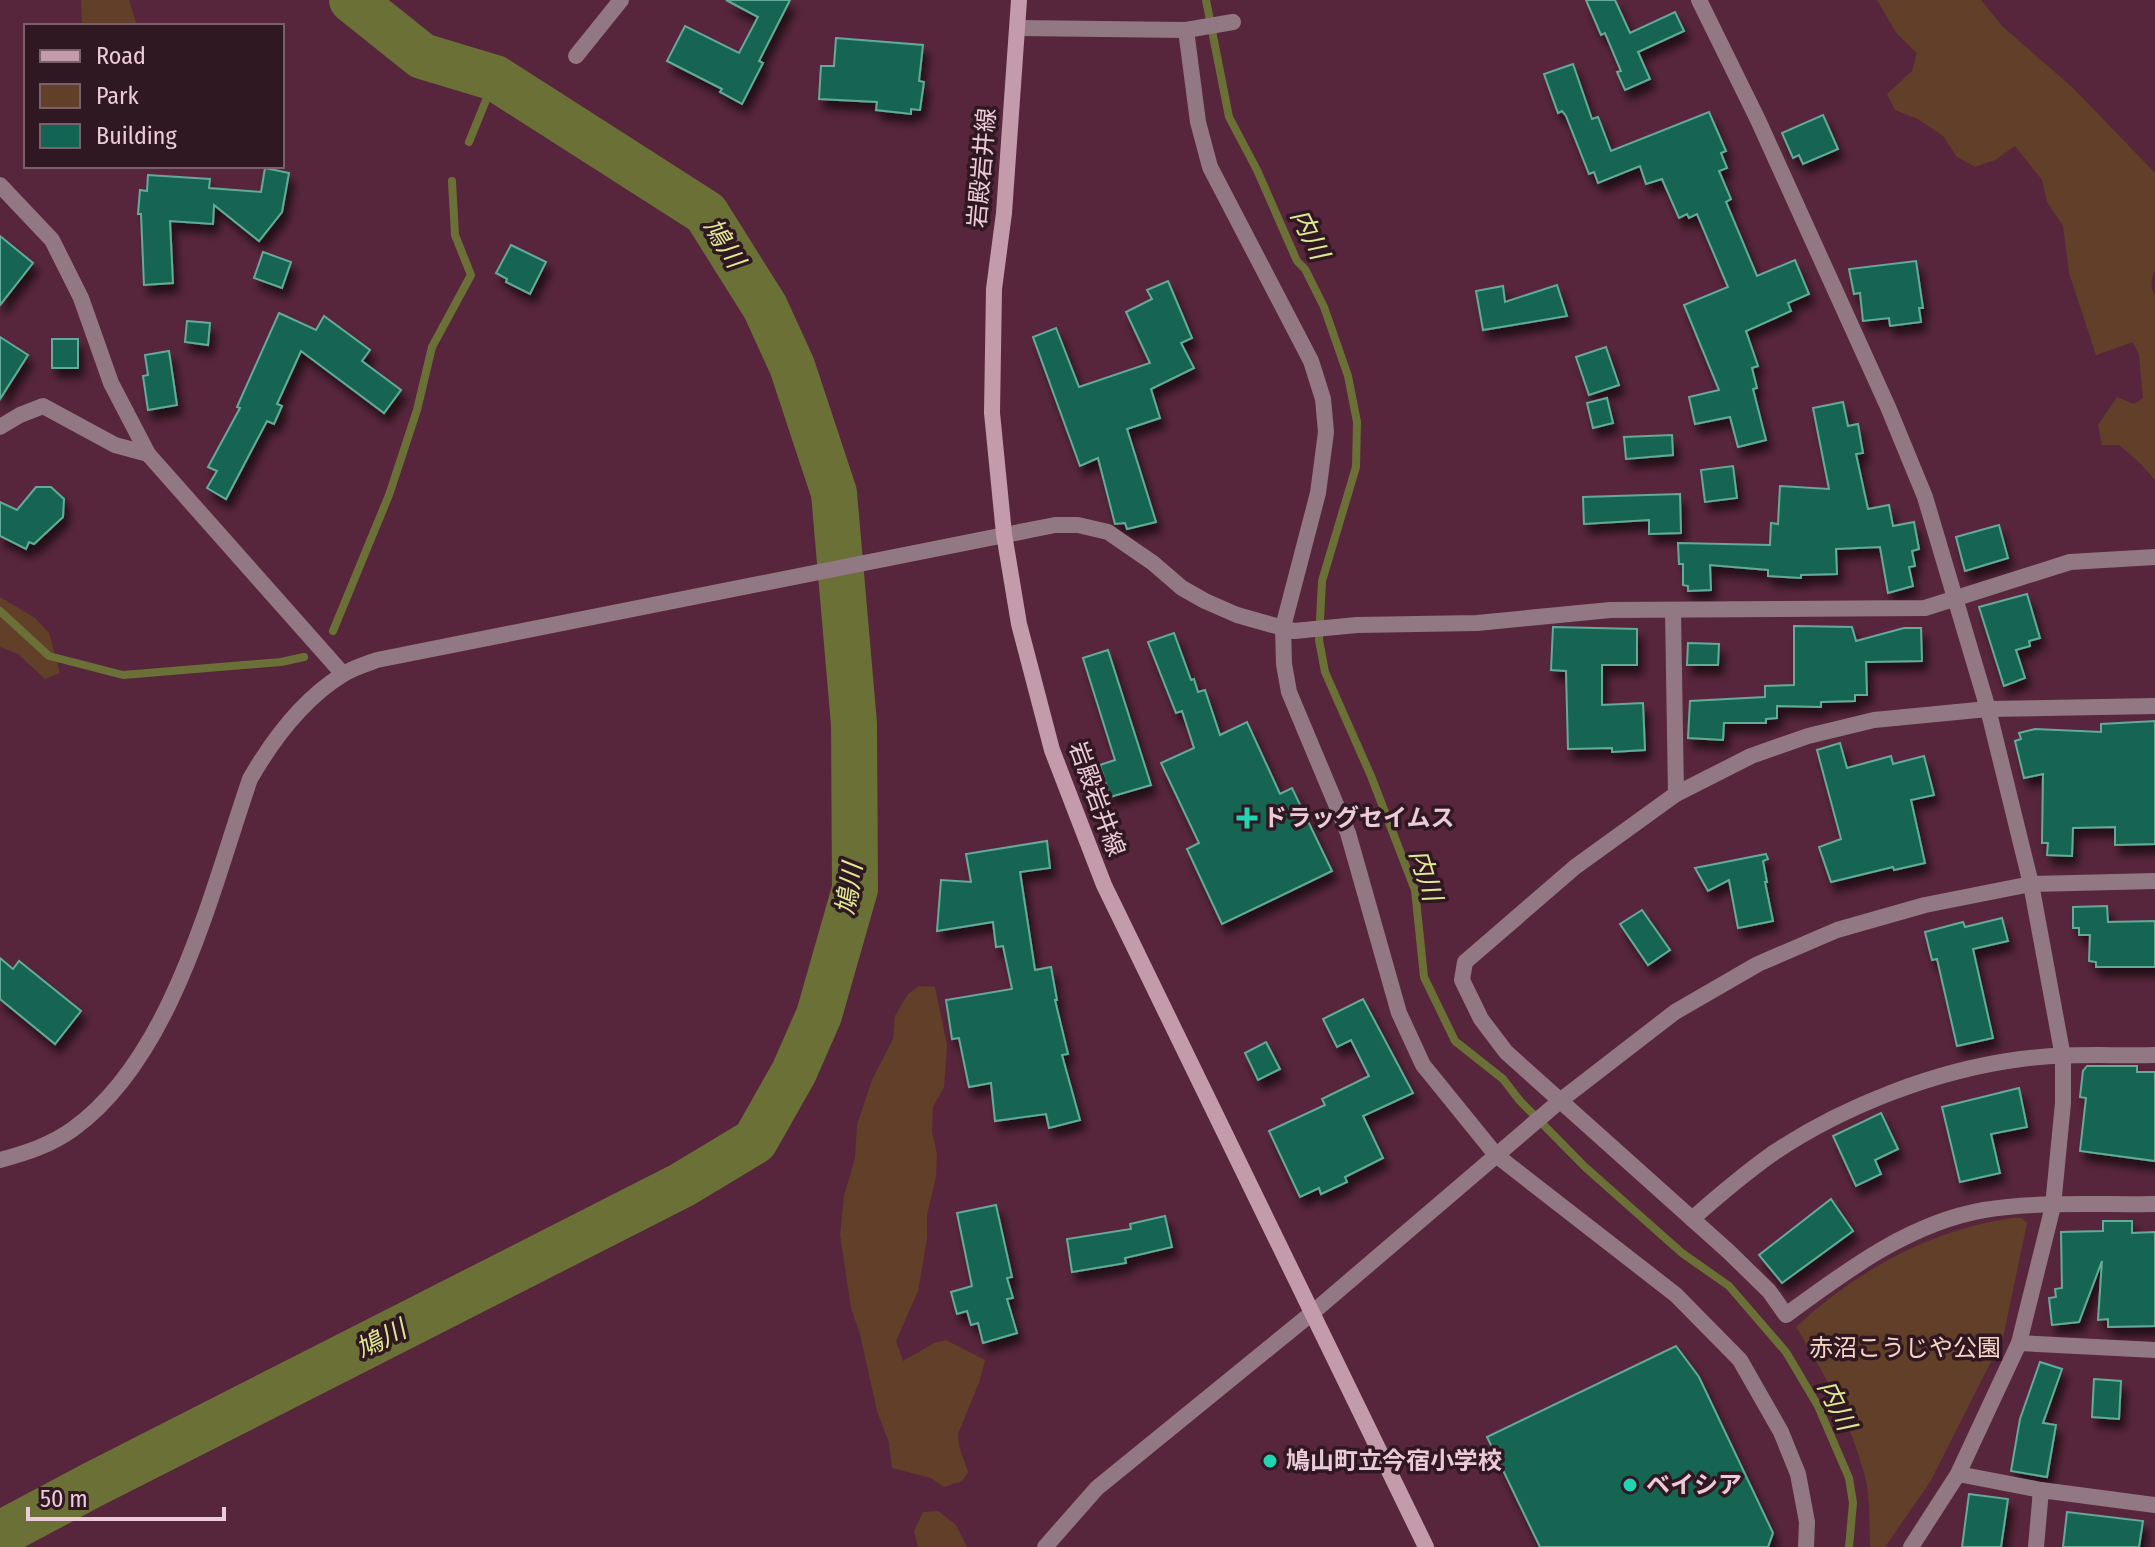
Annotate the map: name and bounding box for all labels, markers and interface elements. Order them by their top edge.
legend [24,24,284,168]
text: Road [96,42,146,70]
text: Park [96,82,139,110]
street label: 岩殿岩井線 [963,107,1001,229]
text: Building [96,122,178,150]
water label: 内川 [1284,204,1336,267]
water label: 鳩川 [696,213,752,276]
street label: 岩殿岩井線 [1063,738,1131,860]
place label: ドラッグセイムス [1263,804,1455,832]
marker: ドラッグセイムス [1238,809,1256,827]
water label: 内川 [1403,846,1449,907]
water label: 鳩川 [831,858,869,917]
water label: 鳩川 [351,1312,414,1365]
park label: 赤沼こうじや公園 [1809,1334,2001,1362]
water label: 内川 [1811,1375,1863,1438]
place label: 鳩山町立今宿小学校 [1286,1447,1502,1475]
marker: 鳩山町立今宿小学校 [1261,1452,1279,1470]
scale bar [28,1471,224,1521]
place label: ベイシア [1646,1471,1742,1499]
marker: ベイシア [1621,1476,1639,1494]
text: 50 m [40,1485,88,1513]

